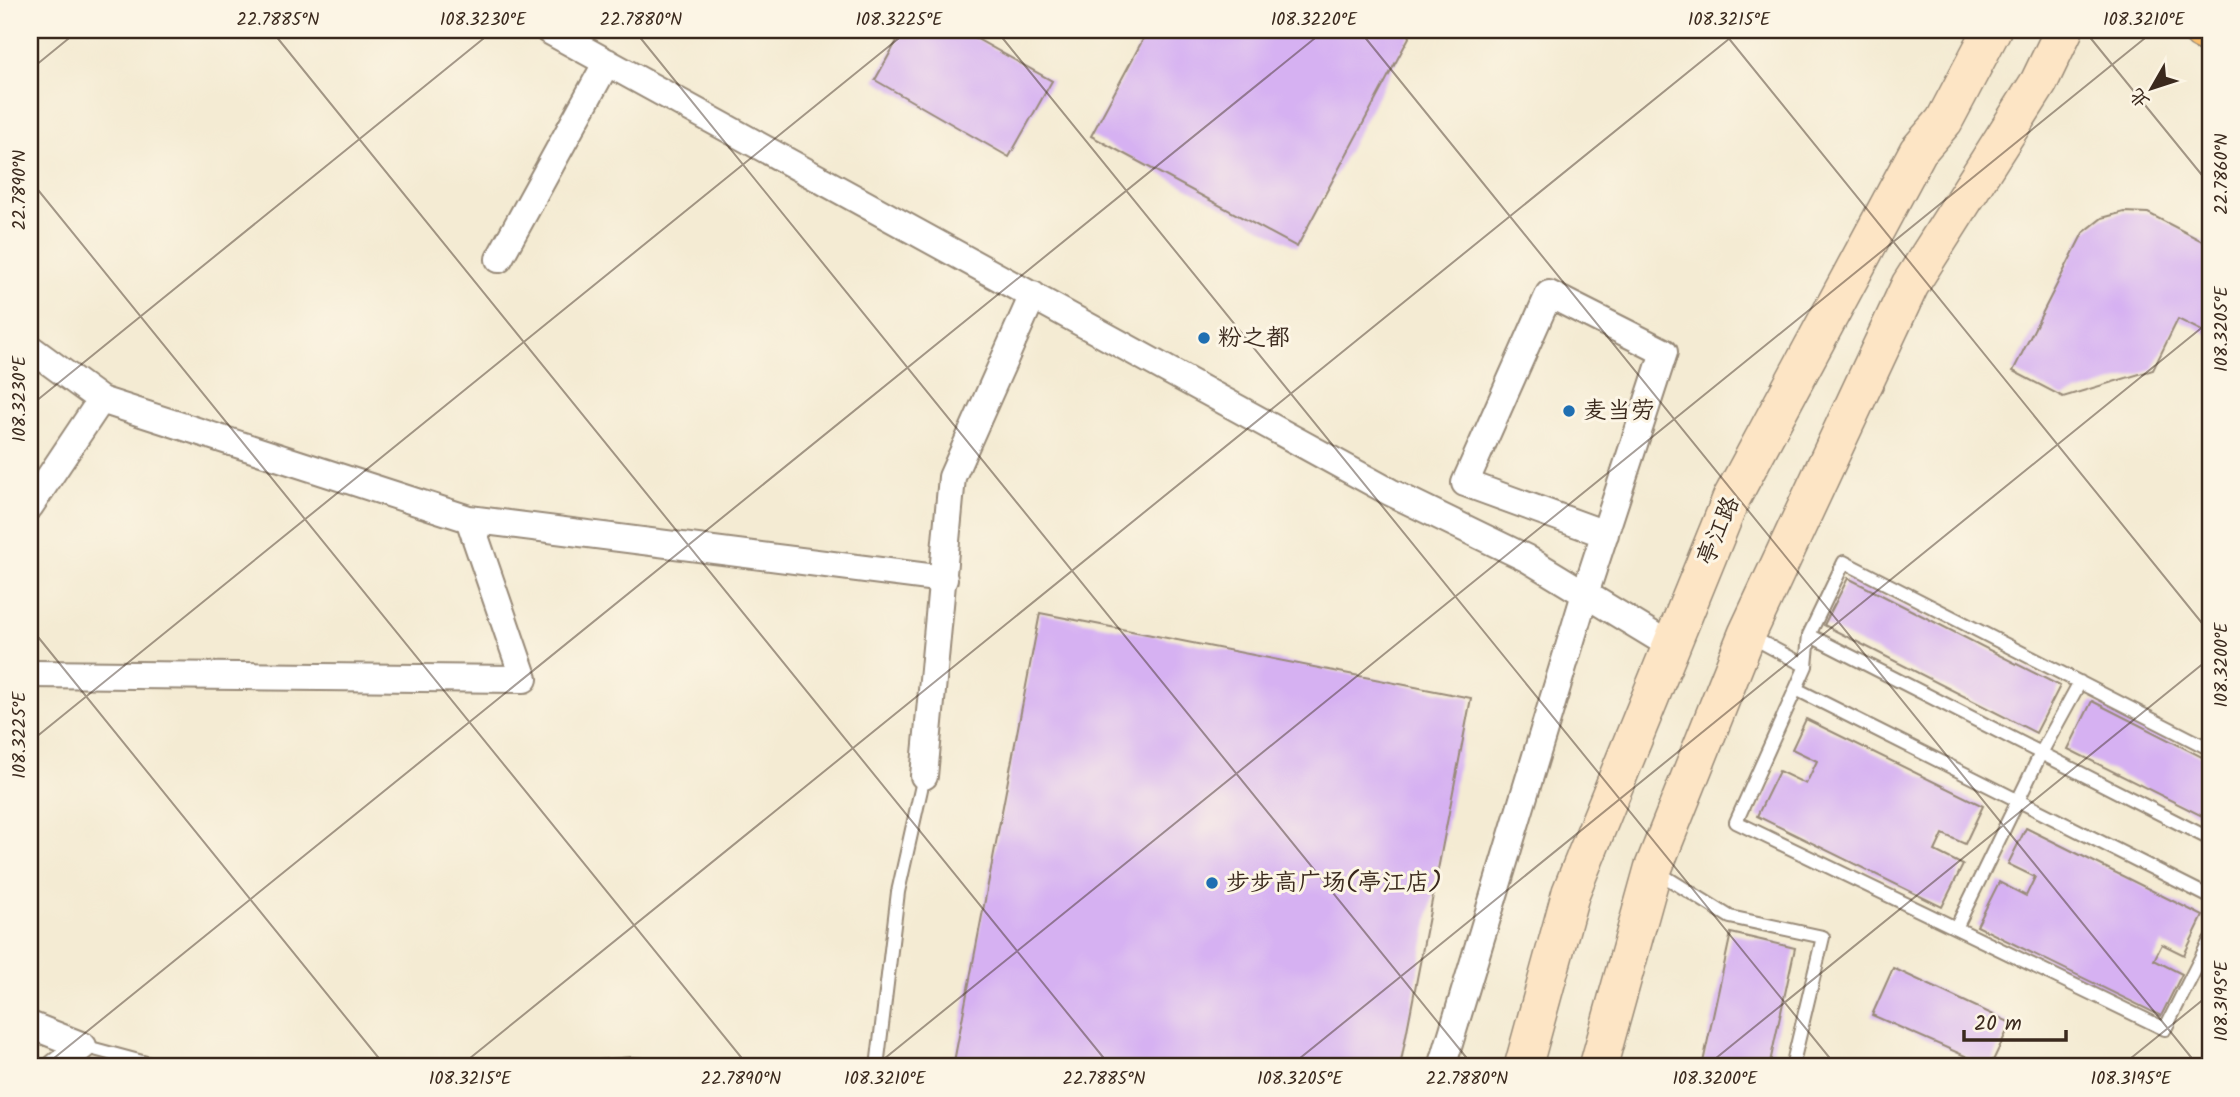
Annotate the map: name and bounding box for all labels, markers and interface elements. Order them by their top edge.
text: 22.7885°N [236,6,320,35]
text: 108.3230°E [440,6,527,35]
text: 22.7880°N [600,6,682,35]
text: 108.3225°E [855,6,943,35]
text: 108.3220°E [1271,6,1358,35]
text: 108.3215°E [1688,6,1771,35]
text: 108.3210°E [2103,6,2185,35]
north arrow [2118,52,2188,122]
text: 北 [2123,81,2158,114]
text: 22.7860°N [2208,133,2237,215]
text: 22.7890°N [6,150,35,230]
text: 108.3205°E [2208,286,2237,372]
place label: 粉之都 [1218,319,1290,358]
marker: 粉之都 [1196,330,1212,346]
text: 108.3230°E [6,355,35,442]
place label: 麦当劳 [1583,392,1655,431]
marker: 麦当劳 [1561,403,1577,419]
street label: 亭江路 [1687,490,1751,572]
text: 108.3200°E [2208,622,2237,708]
text: 108.3225°E [6,691,35,779]
place label: 步步高广场(亭江店) [1226,864,1442,903]
marker: 步步高广场(亭江店) [1204,875,1220,891]
text: 108.3195°E [2208,960,2237,1041]
scale bar [1964,999,2065,1043]
text: 20 m [1974,1008,2022,1041]
text: 108.3215°E [429,1065,512,1094]
text: 22.7890°N [701,1065,781,1094]
text: 108.3210°E [844,1065,926,1094]
text: 22.7885°N [1062,1065,1146,1094]
text: 108.3205°E [1257,1065,1343,1094]
text: 22.7880°N [1426,1065,1508,1094]
text: 108.3200°E [1672,1065,1758,1094]
text: 108.3195°E [2091,1065,2172,1094]

